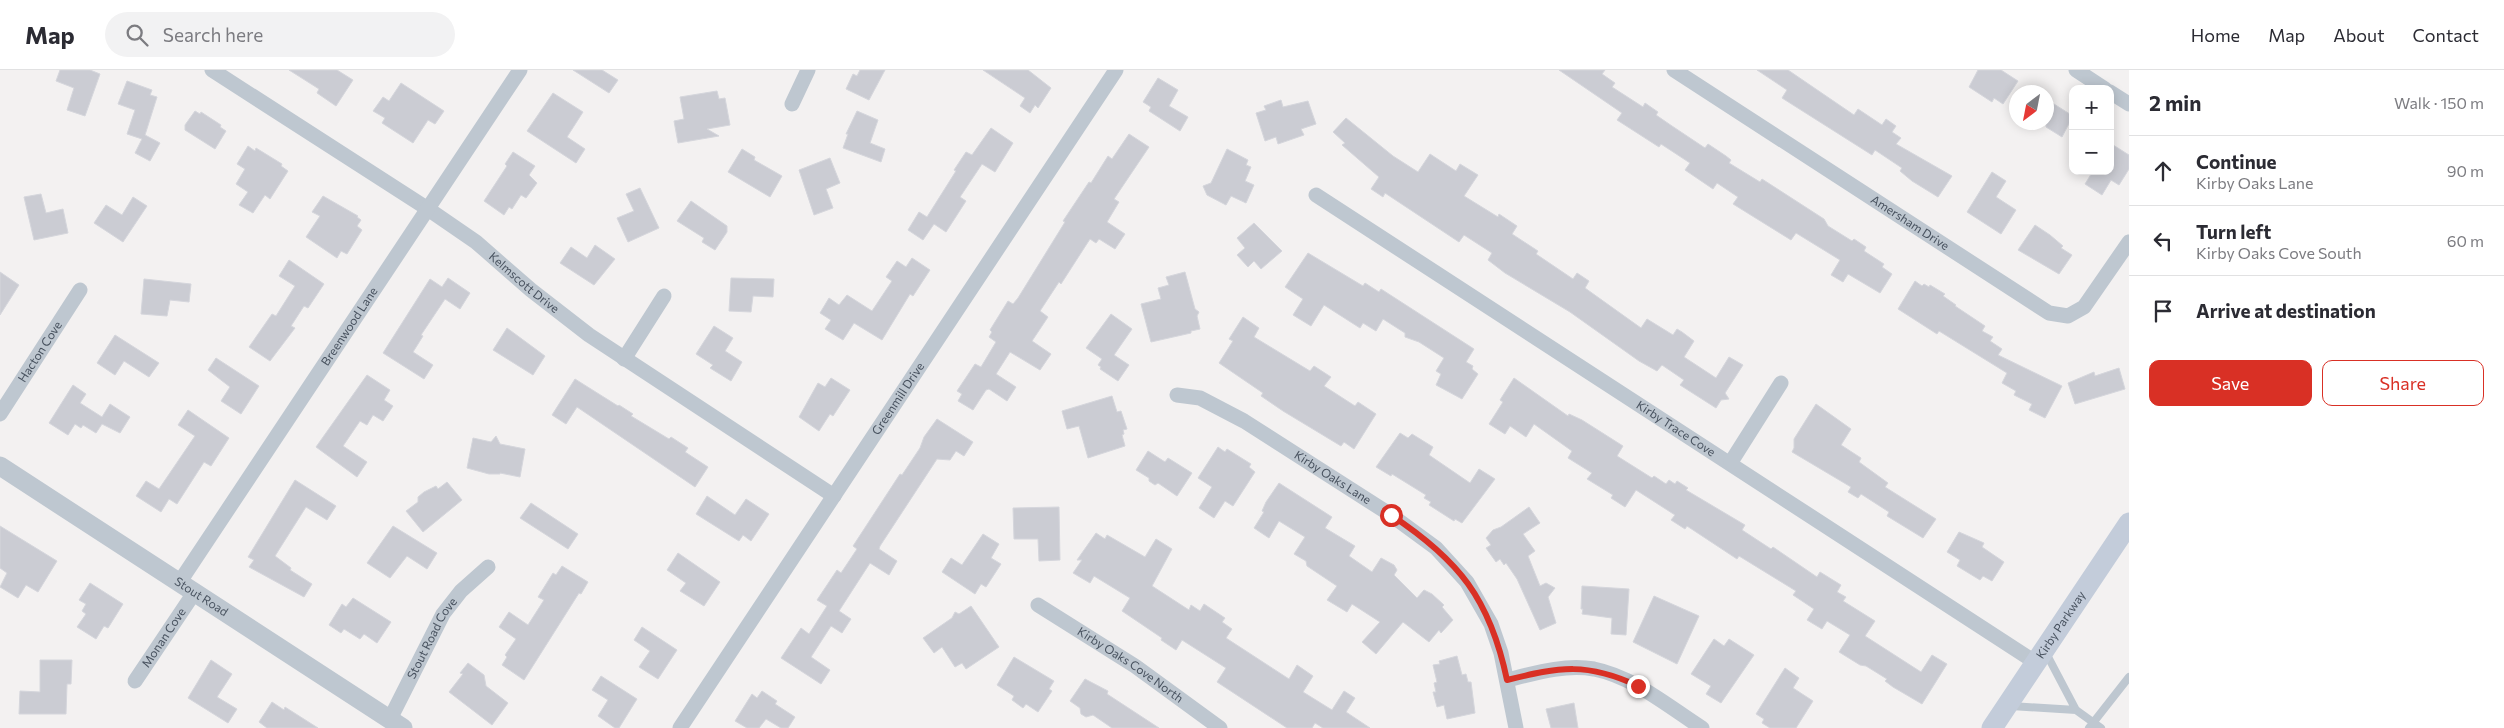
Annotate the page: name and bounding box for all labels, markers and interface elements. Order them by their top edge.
search box [105,12,455,57]
text: Map [25,20,75,49]
icon: search [123,21,151,49]
text: Search here [163,23,263,46]
text: Home [2191,24,2240,46]
text: Map [2268,24,2305,46]
text: About [2333,24,2385,46]
text: Contact [2413,24,2479,46]
north arrow [2009,85,2054,130]
map controls [2069,85,2114,175]
button: + [2069,85,2114,130]
text: 2 min [2149,90,2201,115]
text: Walk · 150 m [2394,93,2484,112]
button: − [2069,130,2114,175]
text: Continue [2196,150,2276,173]
icon: ahead [2149,157,2177,185]
text: 90 m [2447,161,2484,180]
text: Kirby Oaks Lane [2196,173,2313,192]
street label: Amersham Drive [1869,192,1952,252]
text: Turn left [2196,220,2271,243]
icon: left [2149,227,2177,255]
text: 60 m [2447,231,2484,250]
text: Kirby Oaks Cove South [2196,243,2362,262]
street label: Kelmscott Drive [487,249,562,315]
street label: Breenwood Lane [318,284,380,368]
icon: arrive [2149,297,2177,325]
text: Arrive at destination [2196,299,2376,322]
street label: Hacton Cove [14,318,64,384]
street label: Greenmill Drive [868,359,926,437]
button: Save [2149,360,2312,406]
button: Share [2322,360,2484,406]
street label: Kirby Trace Cove [1634,397,1718,459]
street label: Kirby Oaks Lane [1292,447,1374,506]
route start [1380,504,1403,527]
street label: Stout Road [172,574,231,618]
street label: Kirby Parkway [2032,588,2088,661]
street label: Stout Road Cove [403,594,459,681]
street label: Monan Cove [138,605,188,670]
street label: Kirby Oaks Cove North [1075,624,1186,705]
route end [1627,675,1650,698]

